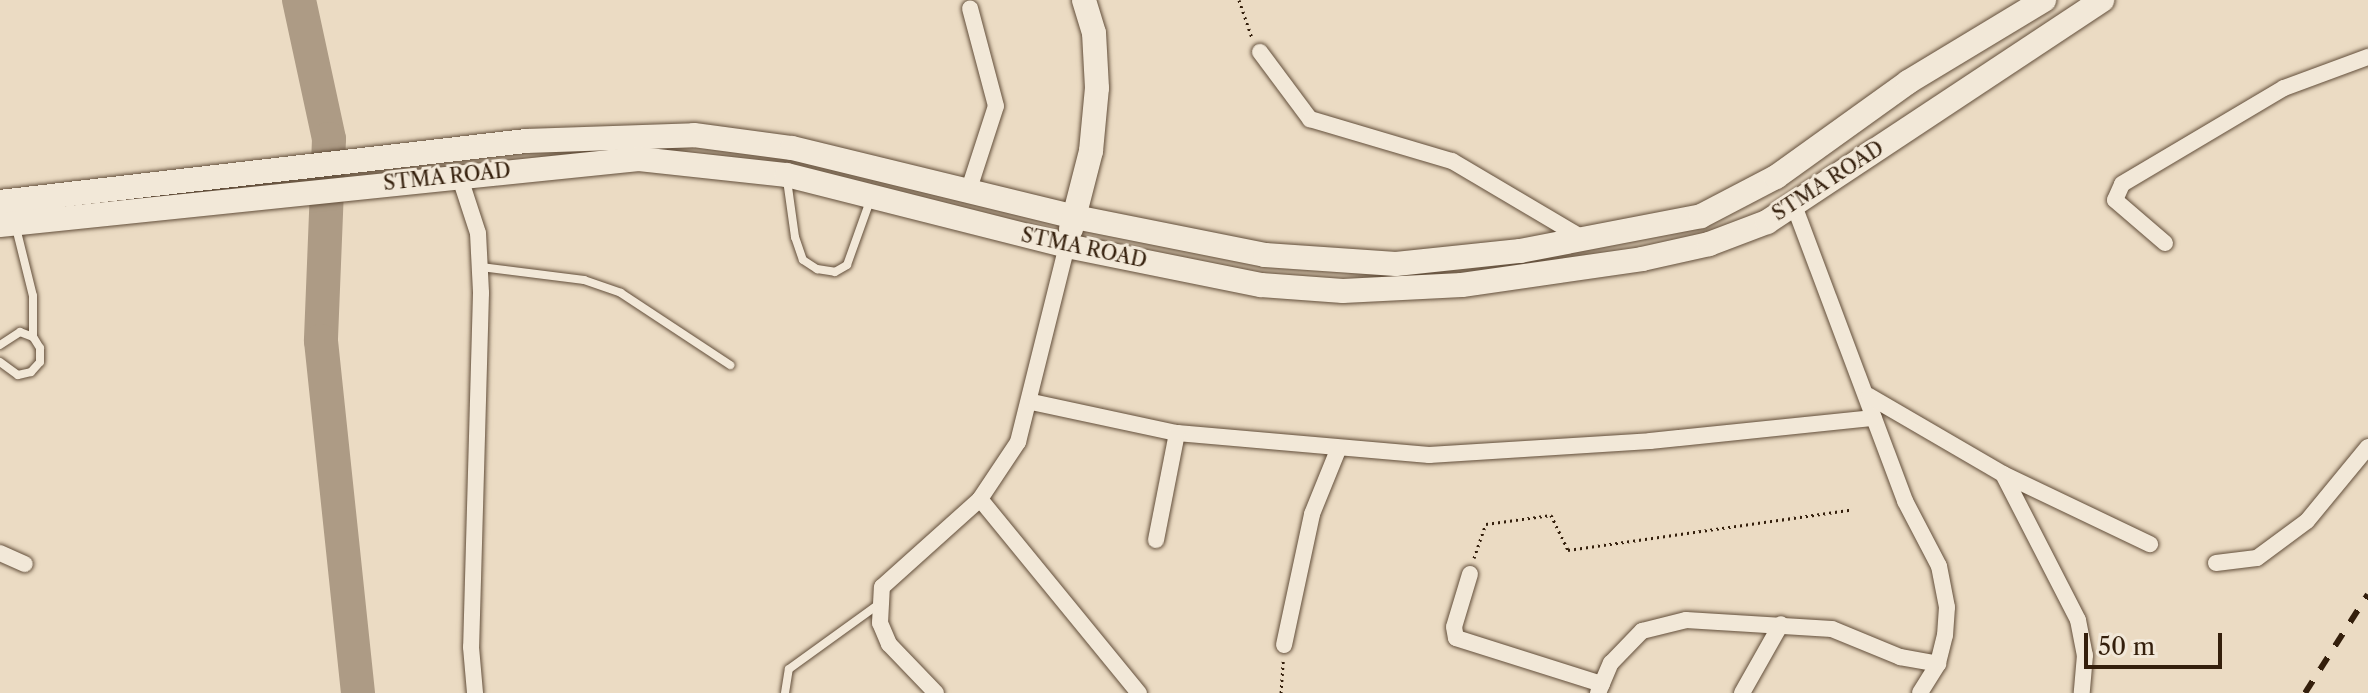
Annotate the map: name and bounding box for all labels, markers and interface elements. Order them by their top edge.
street label: STMA ROAD [1767,136,1889,226]
street label: STMA ROAD [382,158,512,196]
street label: STMA ROAD [1019,223,1149,273]
scale bar [2088,617,2226,667]
text: 50 m [2098,632,2155,661]

